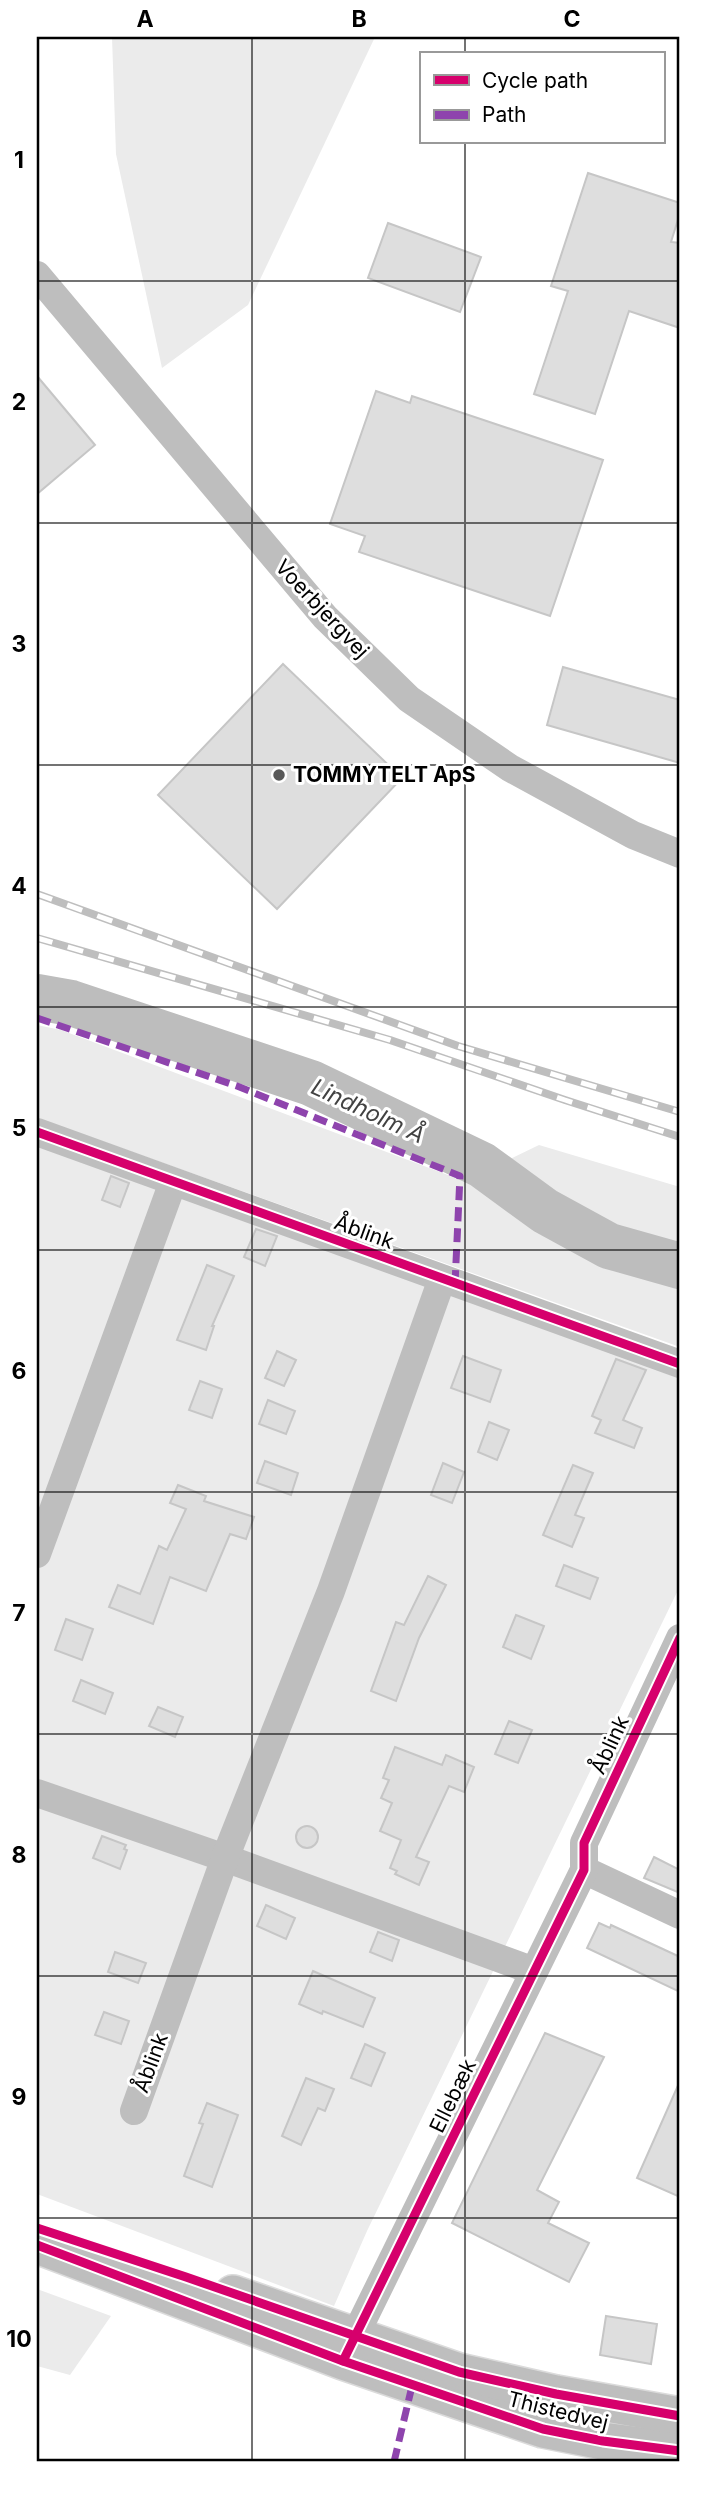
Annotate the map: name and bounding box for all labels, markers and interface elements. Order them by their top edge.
text: A [136,5,154,33]
text: B [351,5,367,33]
text: C [563,5,581,33]
legend [420,52,664,144]
text: Cycle path [482,68,588,93]
text: Path [482,102,527,127]
text: 1 [14,146,24,174]
text: 2 [12,388,26,416]
street label: Voerbjergvej [270,554,374,663]
text: 3 [12,630,26,658]
place label: TOMMYTELT ApS [293,762,476,787]
marker: TOMMYTELT ApS [271,767,287,783]
text: 4 [11,872,27,900]
water label: Lindholm Å [307,1072,430,1149]
text: 5 [12,1114,26,1142]
street label: Åblink [331,1207,398,1254]
text: 6 [12,1357,26,1385]
text: 7 [12,1599,26,1627]
street label: Åblink [583,1710,634,1778]
text: 8 [12,1841,26,1869]
street label: Åblink [126,2029,173,2096]
street label: Ellebæk [424,2054,481,2137]
text: 9 [12,2083,26,2111]
text: 10 [6,2325,32,2353]
street label: Thistedvej [505,2386,611,2435]

